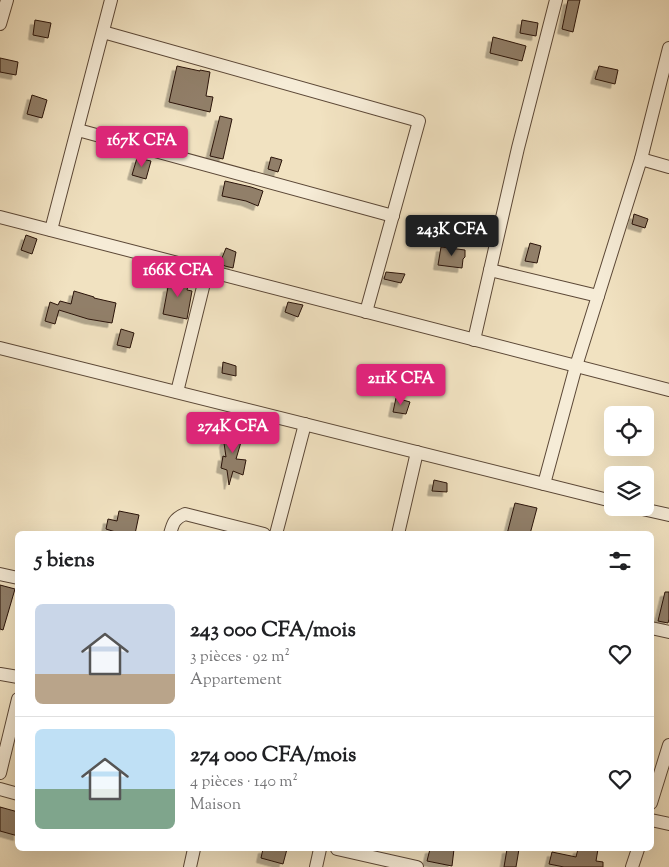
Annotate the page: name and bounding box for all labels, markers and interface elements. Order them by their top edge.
pin: 167K CFA [90,126,194,168]
text: 167K CFA [107,130,177,153]
pin: 243K CFA [400,214,504,257]
text: 243K CFA [417,219,487,242]
pin: 166K CFA [126,256,230,298]
text: 166K CFA [143,260,213,283]
pin: 211K CFA [349,364,453,406]
text: 211K CFA [367,368,435,391]
map controls [604,406,654,516]
button: locate [604,406,654,456]
pin: 274K CFA [181,412,285,454]
text: 274K CFA [197,416,269,439]
button: layers [604,466,654,516]
text: 5 biens [35,546,94,576]
icon: filters [606,547,634,575]
text: 243 000 CFA/mois [190,616,356,646]
icon: home [75,624,135,684]
icon: heart [606,640,634,668]
text: 3 pièces · 92 m² [190,646,290,669]
text: Appartement [190,669,282,692]
text: 274 000 CFA/mois [190,741,356,771]
icon: home [75,749,135,809]
icon: heart [606,765,634,793]
text: 4 pièces · 140 m² [190,771,298,794]
text: Maison [190,794,241,817]

